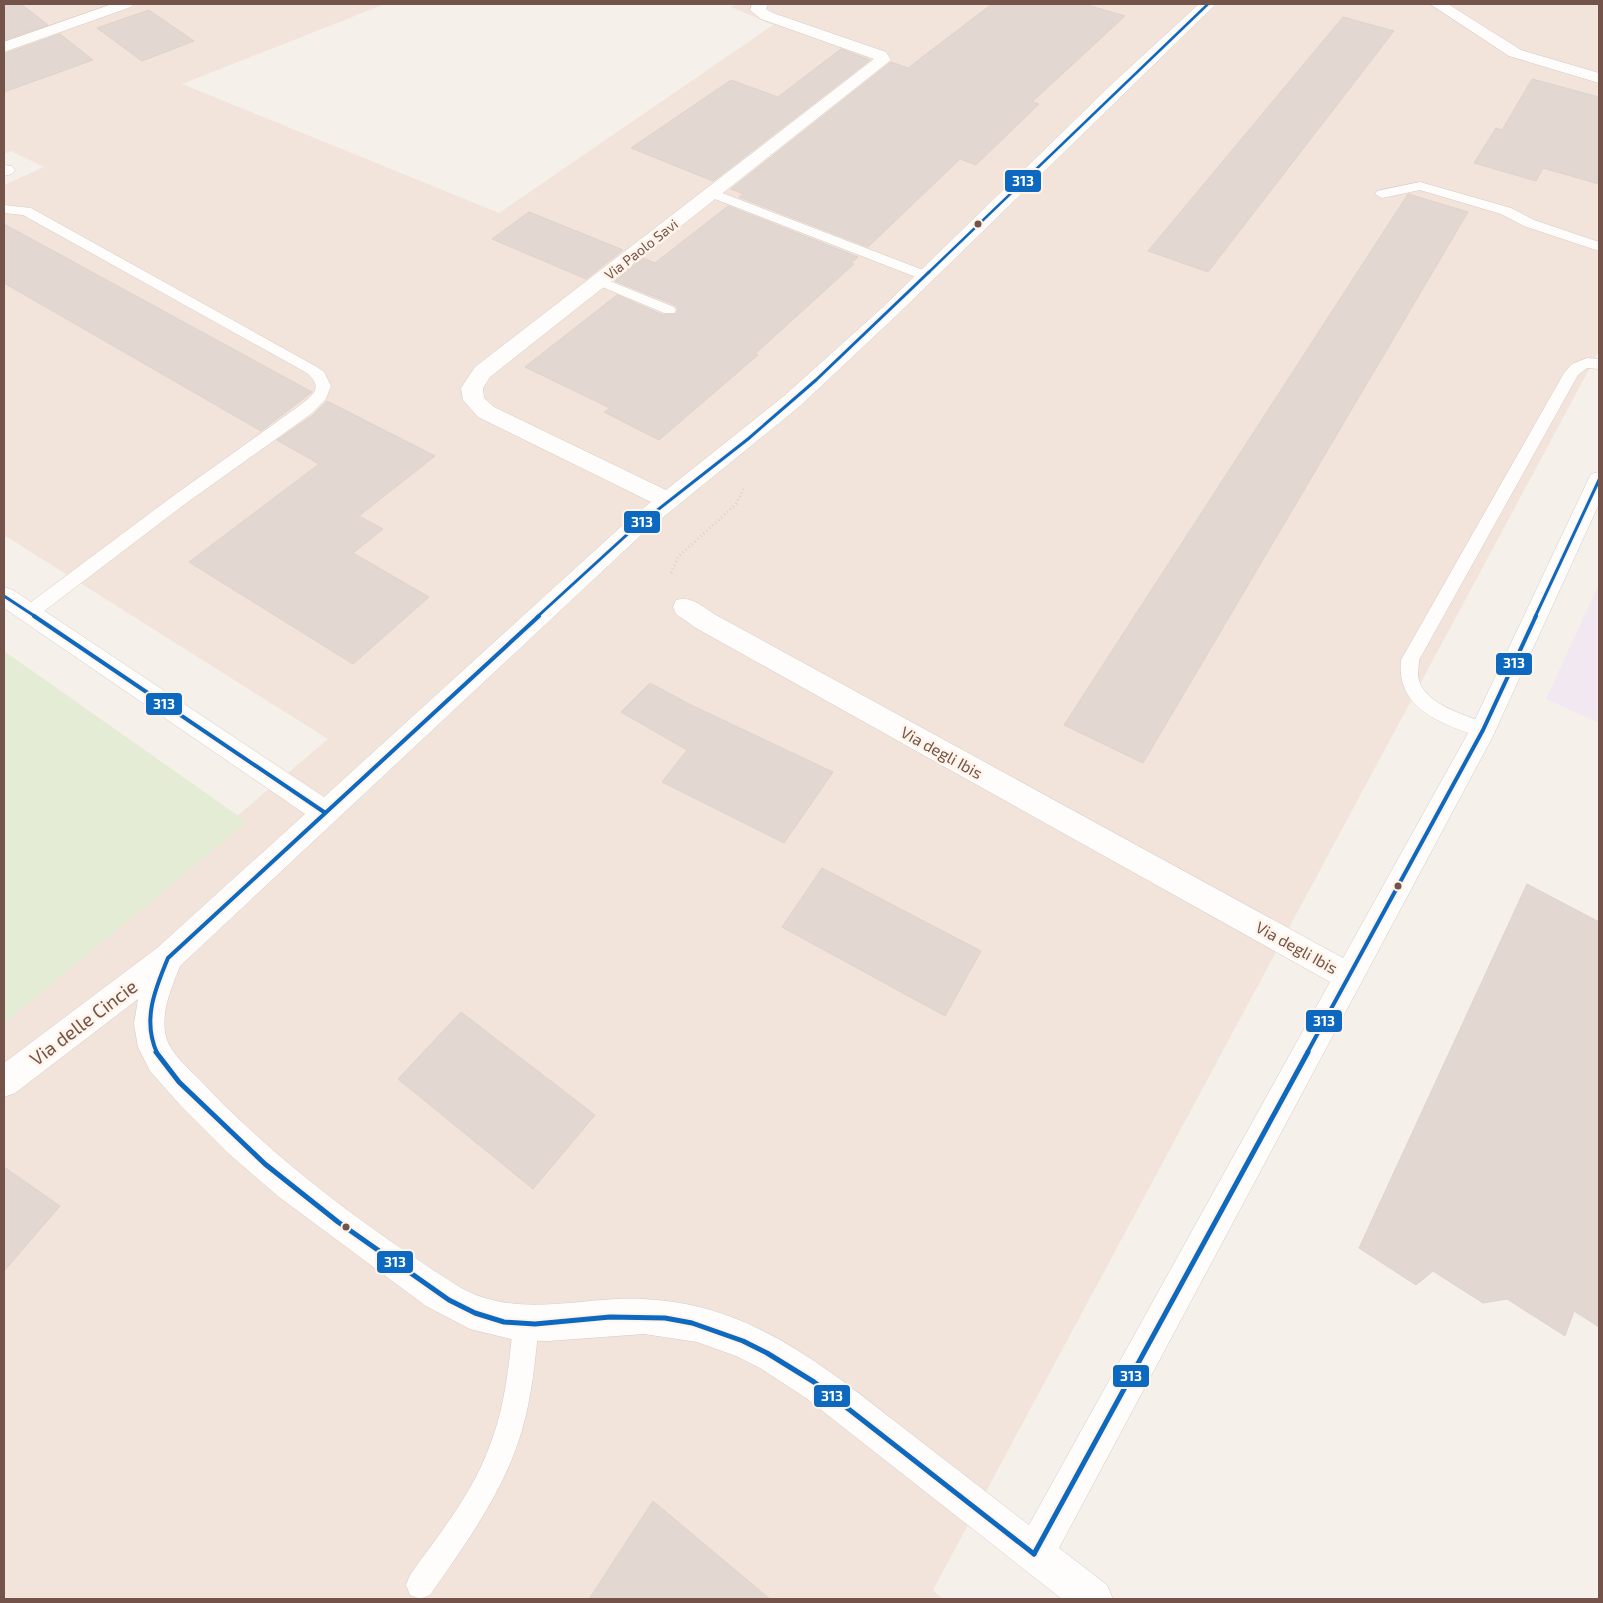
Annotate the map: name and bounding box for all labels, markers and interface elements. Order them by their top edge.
line badge: 313 [1004,169,1042,193]
text: 313 [1012,172,1034,189]
street label: Via Paolo Savi [601,215,681,283]
unlabelled marker [973,219,983,229]
line badge: 313 [623,510,661,534]
text: 313 [631,513,653,530]
line badge: 313 [1495,652,1533,676]
text: 313 [1503,654,1525,671]
line badge: 313 [145,692,183,716]
text: 313 [153,695,175,712]
street label: Via degli Ibis [898,722,986,782]
unlabelled marker [1393,881,1403,891]
street label: Via degli Ibis [1253,917,1341,977]
street label: Via delle Cincie [25,974,141,1070]
line badge: 313 [1305,1009,1343,1033]
text: 313 [1313,1012,1335,1029]
unlabelled marker [341,1222,351,1232]
line badge: 313 [376,1250,414,1274]
text: 313 [384,1253,406,1270]
line badge: 313 [1112,1364,1150,1388]
text: 313 [1120,1367,1142,1384]
line badge: 313 [813,1384,851,1408]
text: 313 [821,1387,843,1404]

